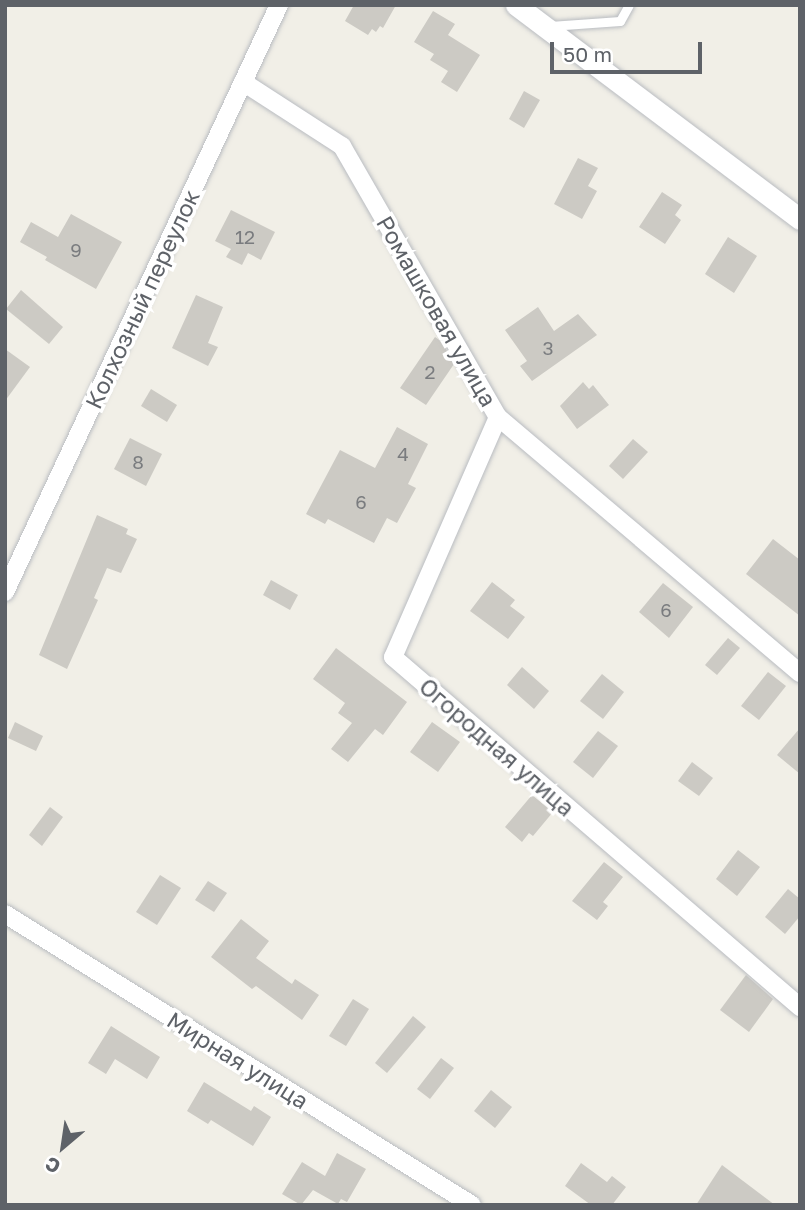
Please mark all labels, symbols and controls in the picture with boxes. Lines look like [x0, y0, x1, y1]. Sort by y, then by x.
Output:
scale bar [553, 28, 705, 72]
text: 50 m [563, 41, 612, 67]
street label: Колхозный переулок [79, 185, 205, 413]
street label: Ромашковая улица [371, 211, 503, 411]
house number: 12 [235, 226, 255, 248]
house number: 9 [70, 239, 82, 261]
house number: 3 [542, 337, 554, 359]
house number: 2 [424, 361, 436, 383]
house number: 4 [397, 443, 409, 465]
house number: 8 [132, 451, 144, 473]
house number: 6 [355, 491, 367, 513]
house number: 6 [660, 599, 672, 621]
street label: Огородная улица [414, 672, 580, 822]
street label: Мирная улица [162, 1006, 314, 1114]
north arrow [28, 1112, 98, 1182]
text: С [41, 1152, 64, 1179]

